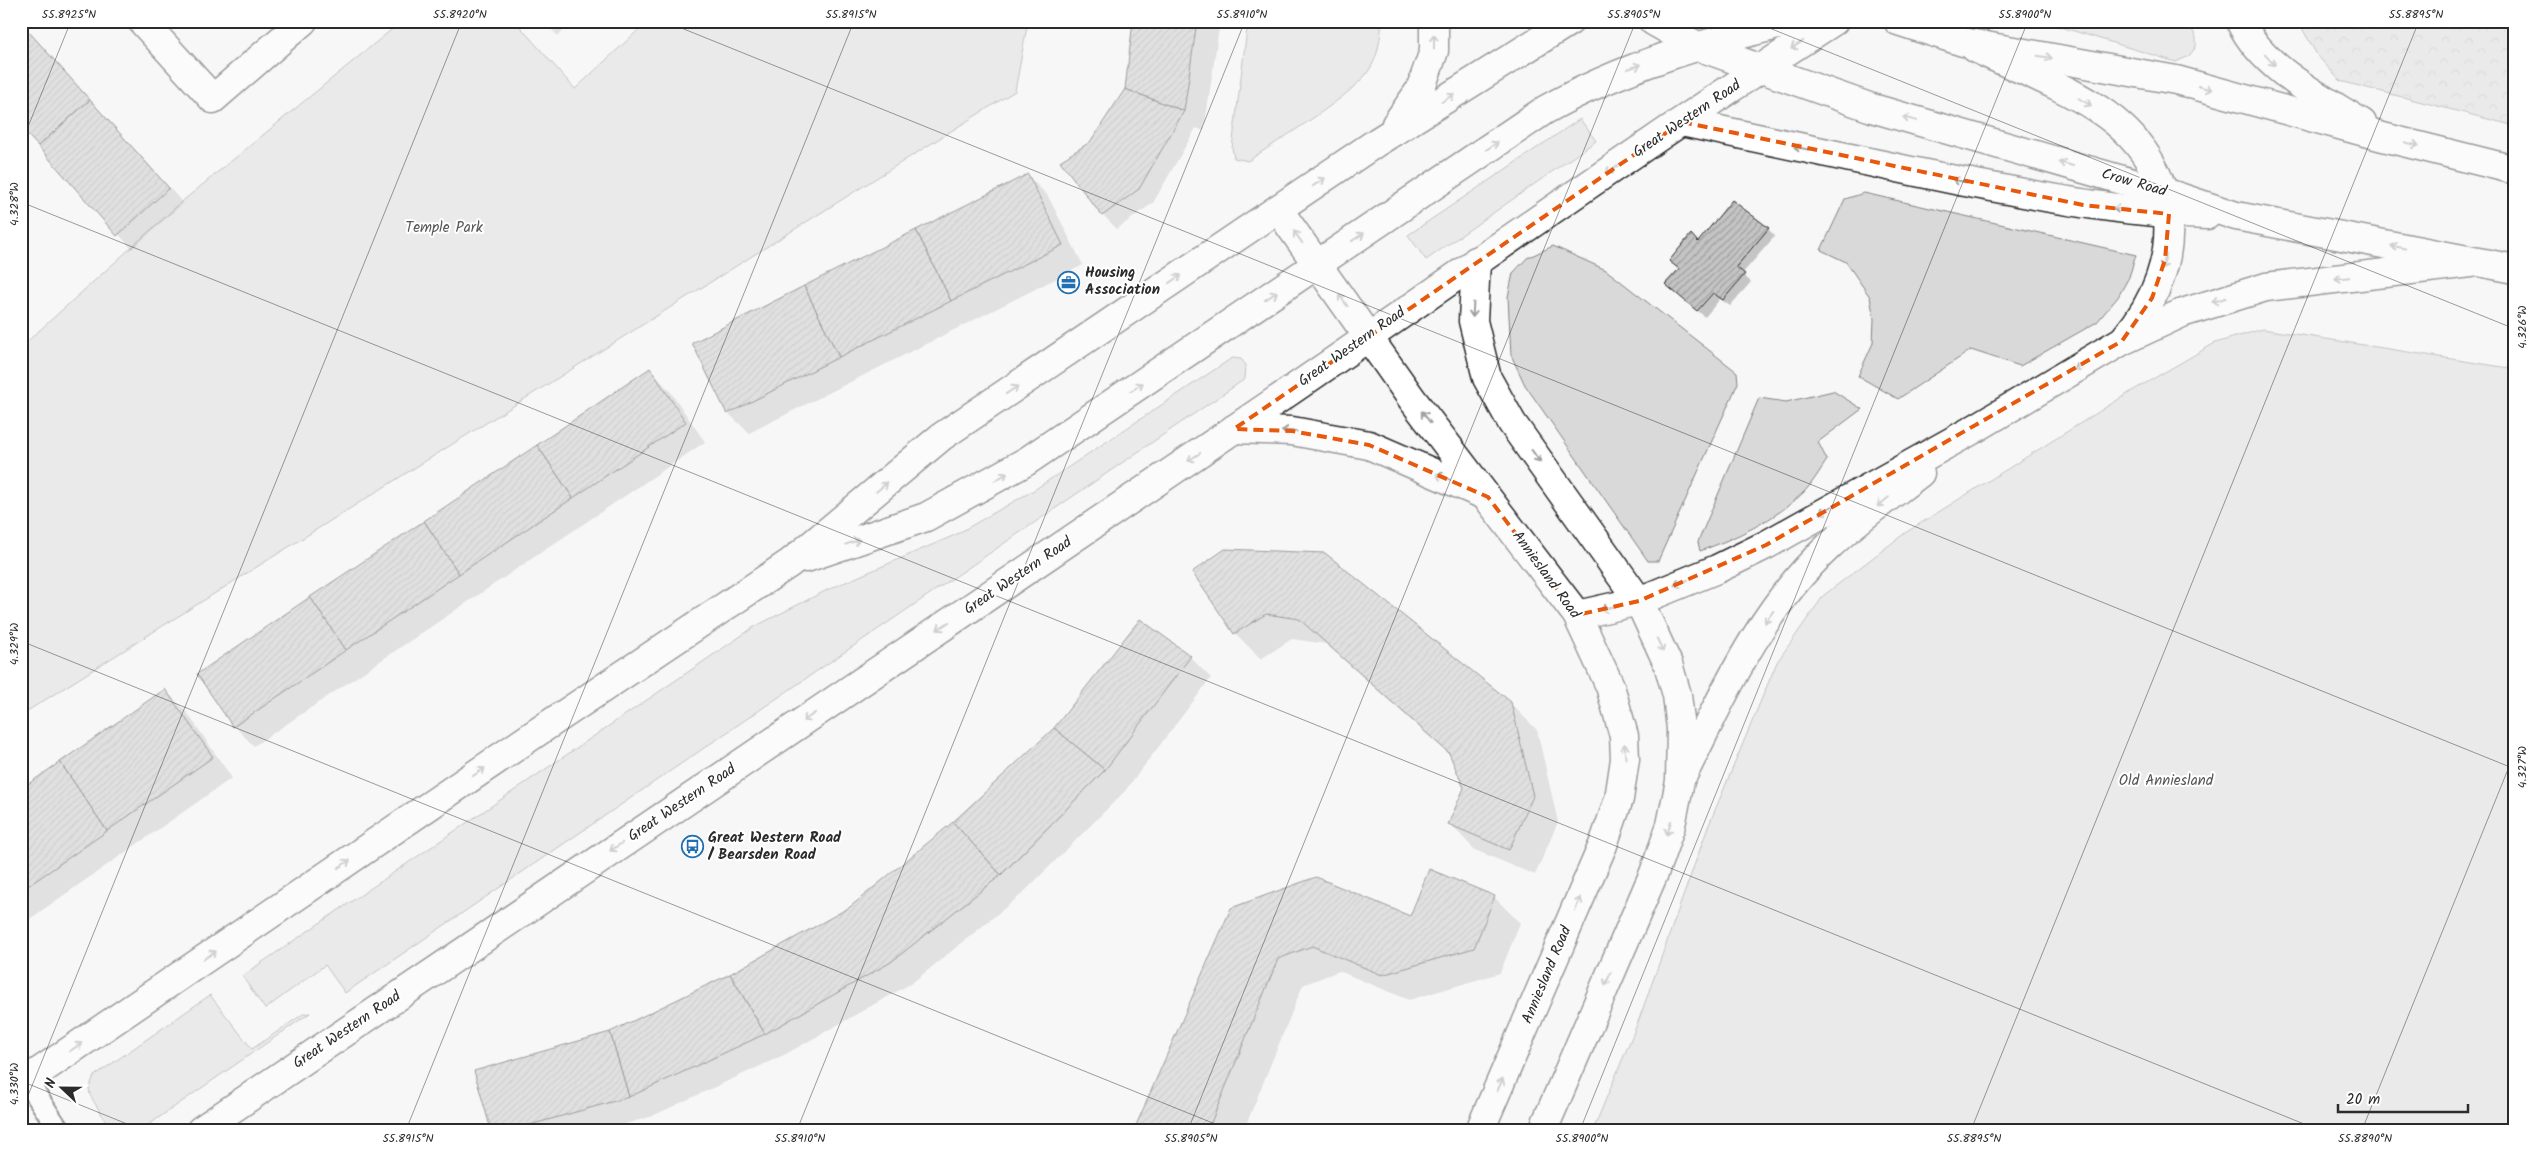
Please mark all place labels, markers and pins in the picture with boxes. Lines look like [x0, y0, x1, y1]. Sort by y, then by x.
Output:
place label: Housing Association [1085, 261, 1160, 302]
office icon: Housing Association [1057, 270, 1081, 294]
place label: Great Western Road / Bearsden Road [707, 826, 842, 867]
bus stop icon: Great Western Road / Bearsden Road [680, 835, 704, 859]

